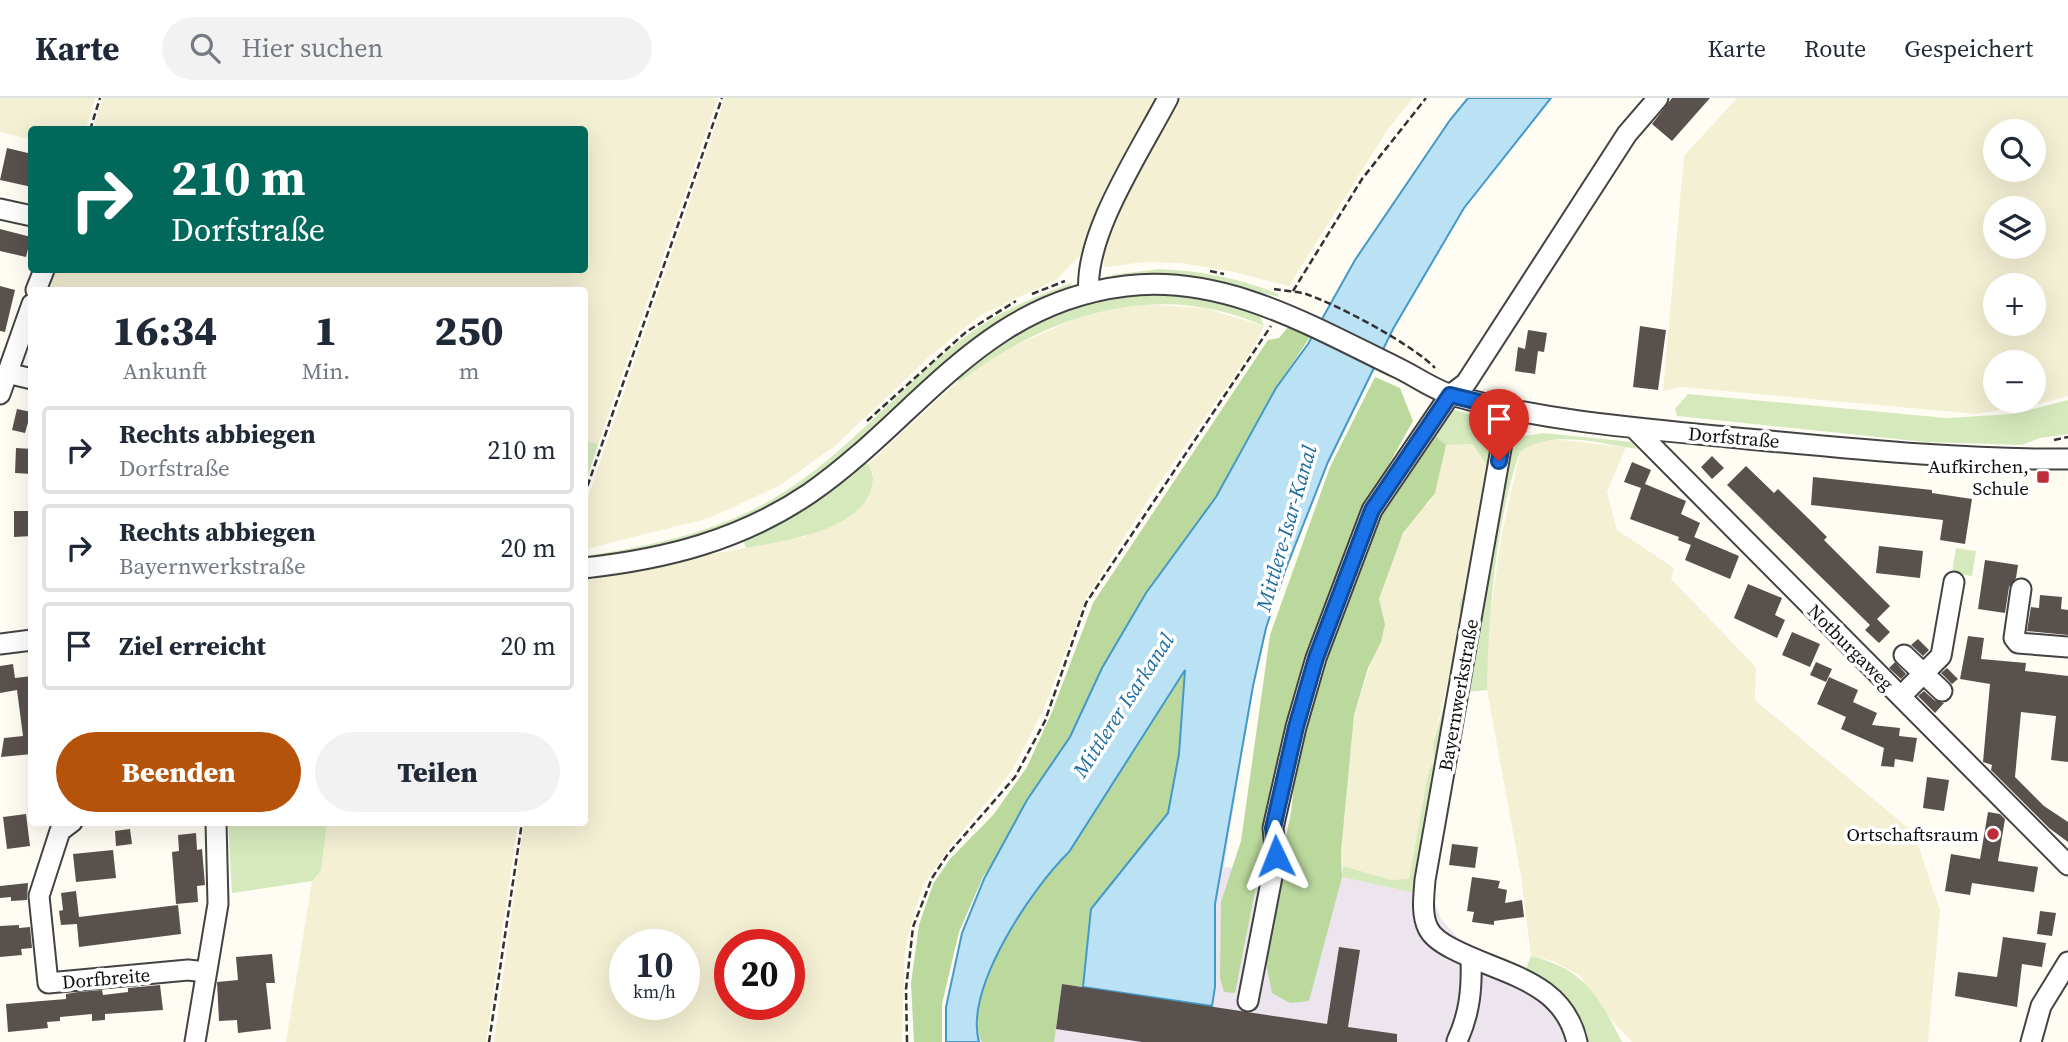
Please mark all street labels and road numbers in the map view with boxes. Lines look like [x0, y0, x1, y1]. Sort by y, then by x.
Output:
street label: Dorfstraße [1687, 420, 1781, 454]
street label: Notburgaweg [1802, 598, 1900, 696]
street label: Bayernwerkstraße [1432, 617, 1484, 773]
street label: Dorfbreite [61, 961, 151, 995]

